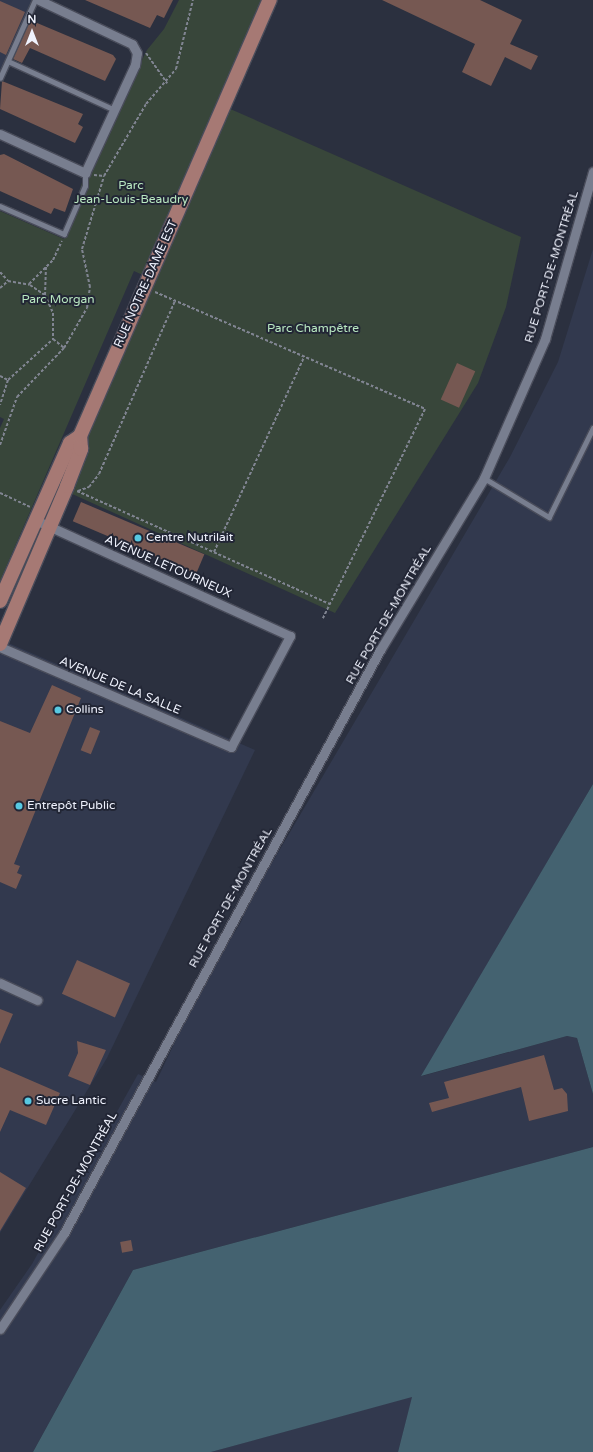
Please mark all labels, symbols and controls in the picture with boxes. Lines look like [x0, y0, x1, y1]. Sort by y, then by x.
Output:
north arrow [12, 12, 52, 52]
text: N [28, 13, 36, 26]
park label: Parc Jean-Louis-Beaudry [74, 179, 188, 207]
street label: RUE PORT-DE-MONTRÉAL [522, 189, 582, 345]
street label: RUE NOTRE-DAME EST [111, 218, 181, 350]
park label: Parc Morgan [21, 293, 95, 307]
park label: Parc Champêtre [267, 322, 359, 336]
place label: Centre Nutrilait [146, 531, 233, 545]
street label: AVENUE LETOURNEUX [102, 532, 234, 602]
marker: Centre Nutrilait [133, 533, 143, 543]
street label: RUE PORT-DE-MONTRÉAL [343, 543, 435, 687]
street label: AVENUE DE LA SALLE [57, 654, 183, 718]
place label: Collins [66, 703, 103, 717]
marker: Collins [53, 705, 63, 715]
place label: Entrepôt Public [27, 799, 115, 813]
marker: Entrepôt Public [14, 801, 24, 811]
street label: RUE PORT-DE-MONTRÉAL [186, 825, 276, 971]
place label: Sucre Lantic [36, 1094, 106, 1108]
marker: Sucre Lantic [23, 1096, 33, 1106]
street label: RUE PORT-DE-MONTRÉAL [31, 1109, 121, 1255]

